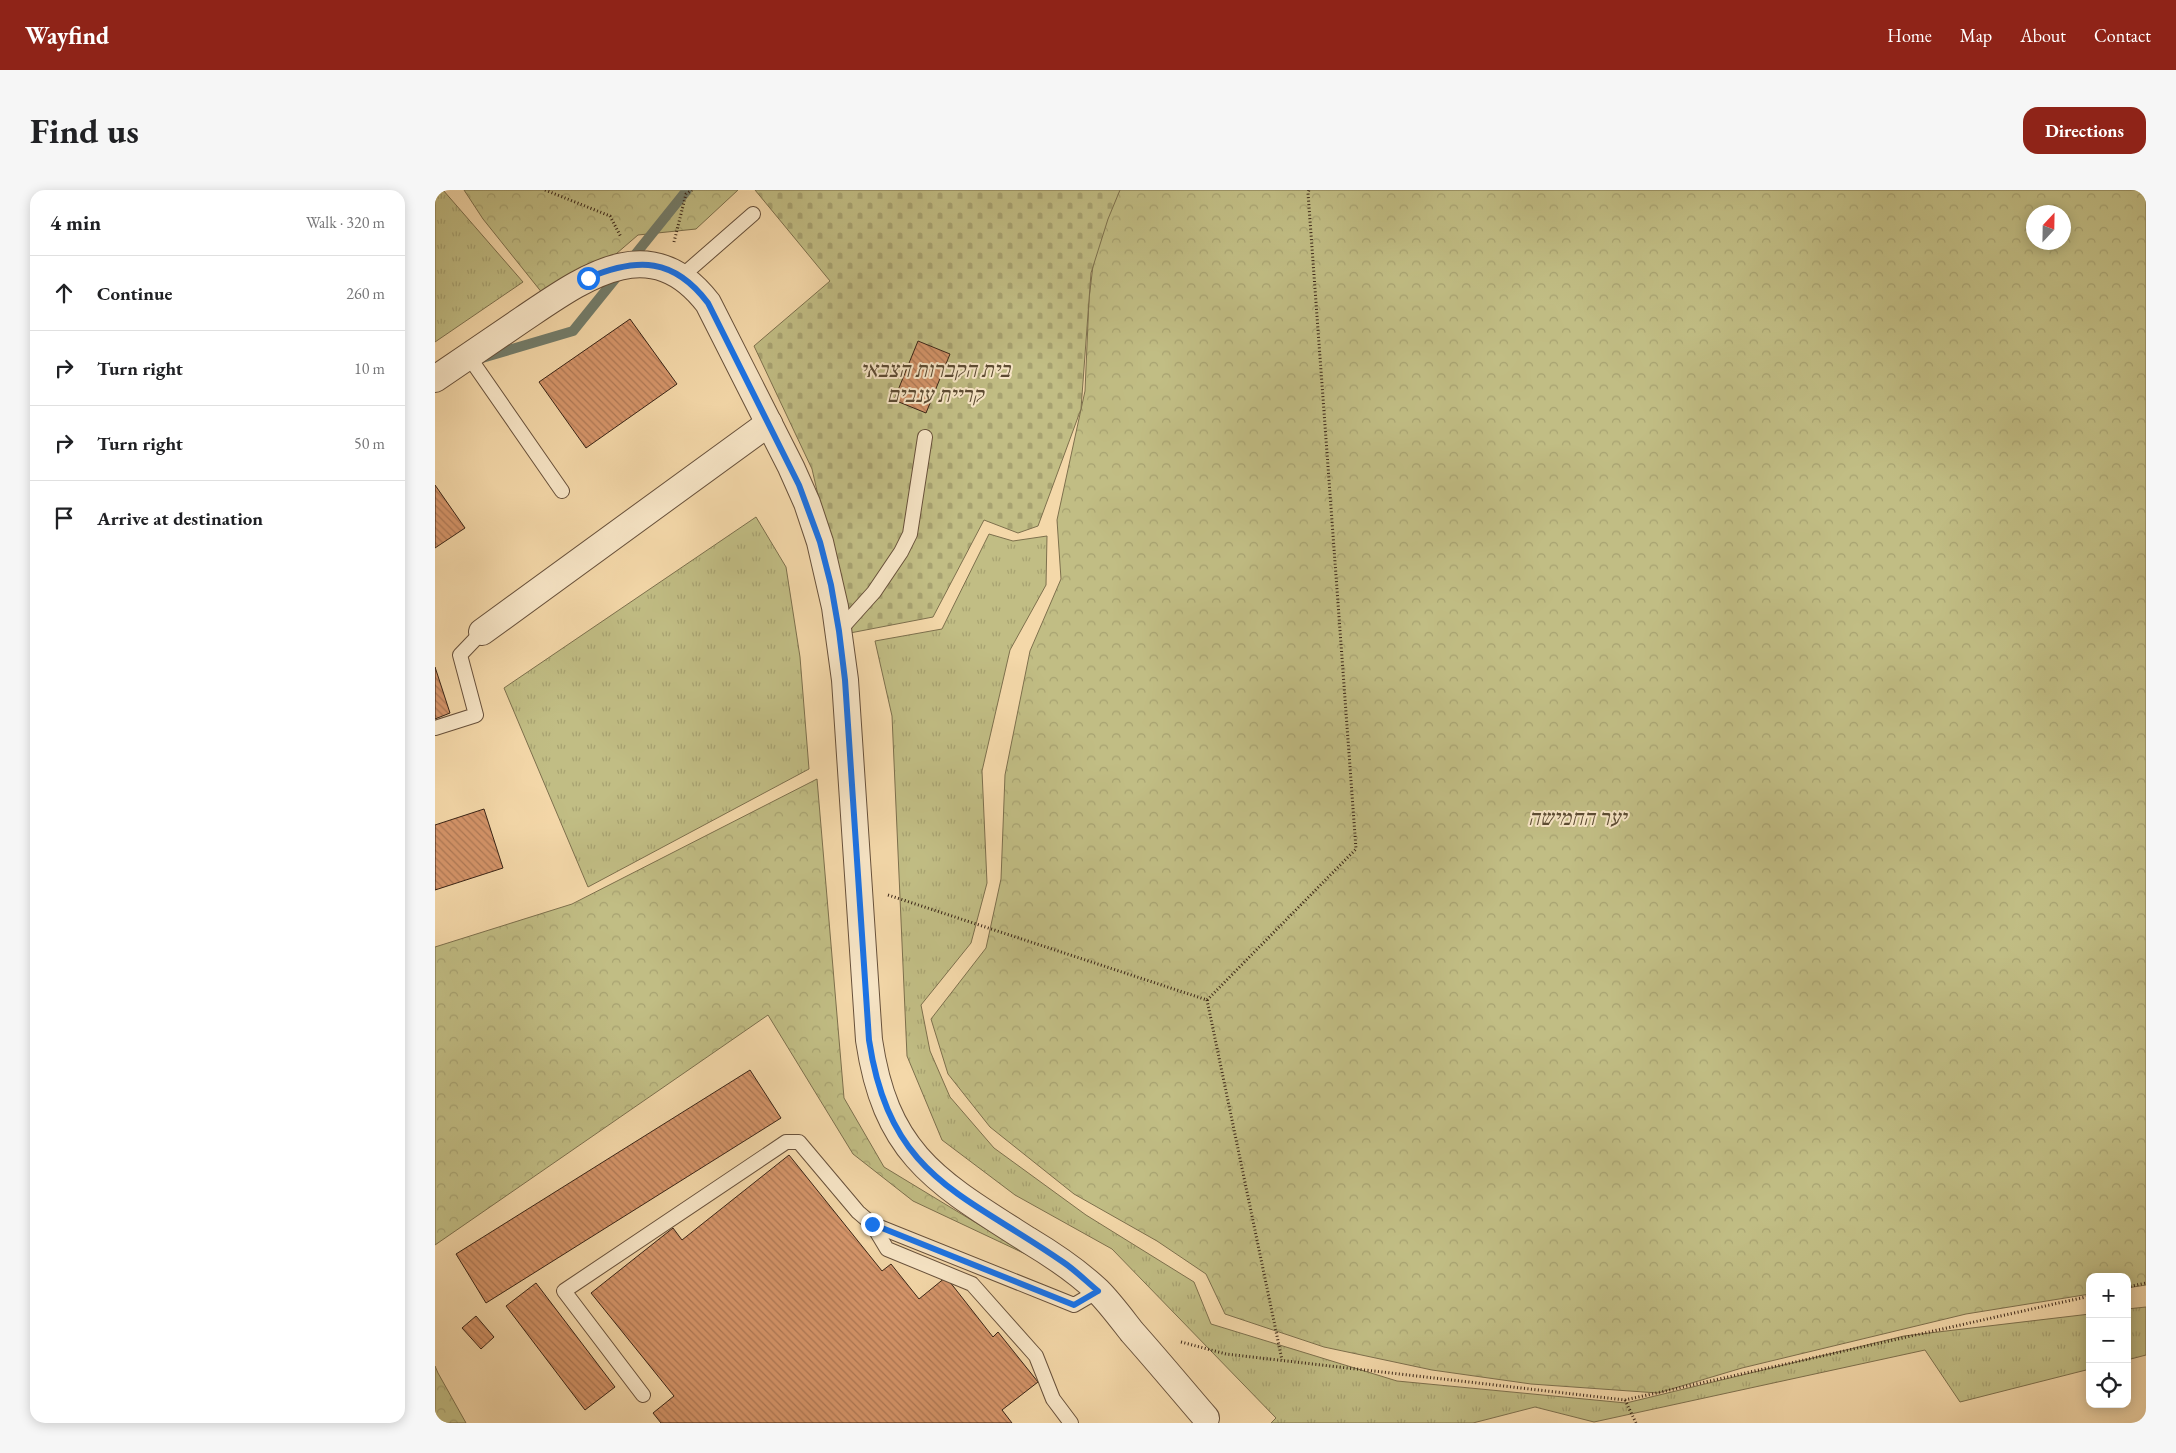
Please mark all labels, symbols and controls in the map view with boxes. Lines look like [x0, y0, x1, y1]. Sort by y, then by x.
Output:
text: Wayfind [25, 20, 109, 51]
text: Home [1887, 24, 1932, 47]
text: Map [1960, 24, 1992, 47]
text: About [2020, 24, 2066, 47]
text: Contact [2094, 24, 2151, 47]
button: Directions [2023, 107, 2146, 154]
text: Find us [30, 108, 139, 153]
north arrow [2026, 205, 2071, 250]
text: 4 min [50, 209, 101, 236]
text: Walk · 320 m [306, 212, 385, 233]
route start [577, 267, 600, 290]
icon: ahead [50, 279, 78, 307]
text: Continue [97, 281, 172, 306]
text: 260 m [346, 283, 385, 304]
icon: right [50, 354, 78, 382]
park label: בית הקברות הצבאי קריית ענבים [860, 355, 1011, 409]
text: Turn right [97, 356, 183, 381]
text: 10 m [354, 358, 385, 379]
icon: right [50, 429, 78, 457]
text: Turn right [97, 431, 183, 456]
text: 50 m [354, 433, 385, 454]
icon: arrive [50, 504, 78, 532]
text: Arrive at destination [97, 506, 263, 531]
park label: יער החמישה [1528, 803, 1628, 832]
route end [861, 1213, 884, 1236]
map controls [2086, 1273, 2131, 1408]
button: + [2086, 1273, 2131, 1318]
button: − [2086, 1318, 2131, 1363]
button: locate [2086, 1363, 2131, 1408]

